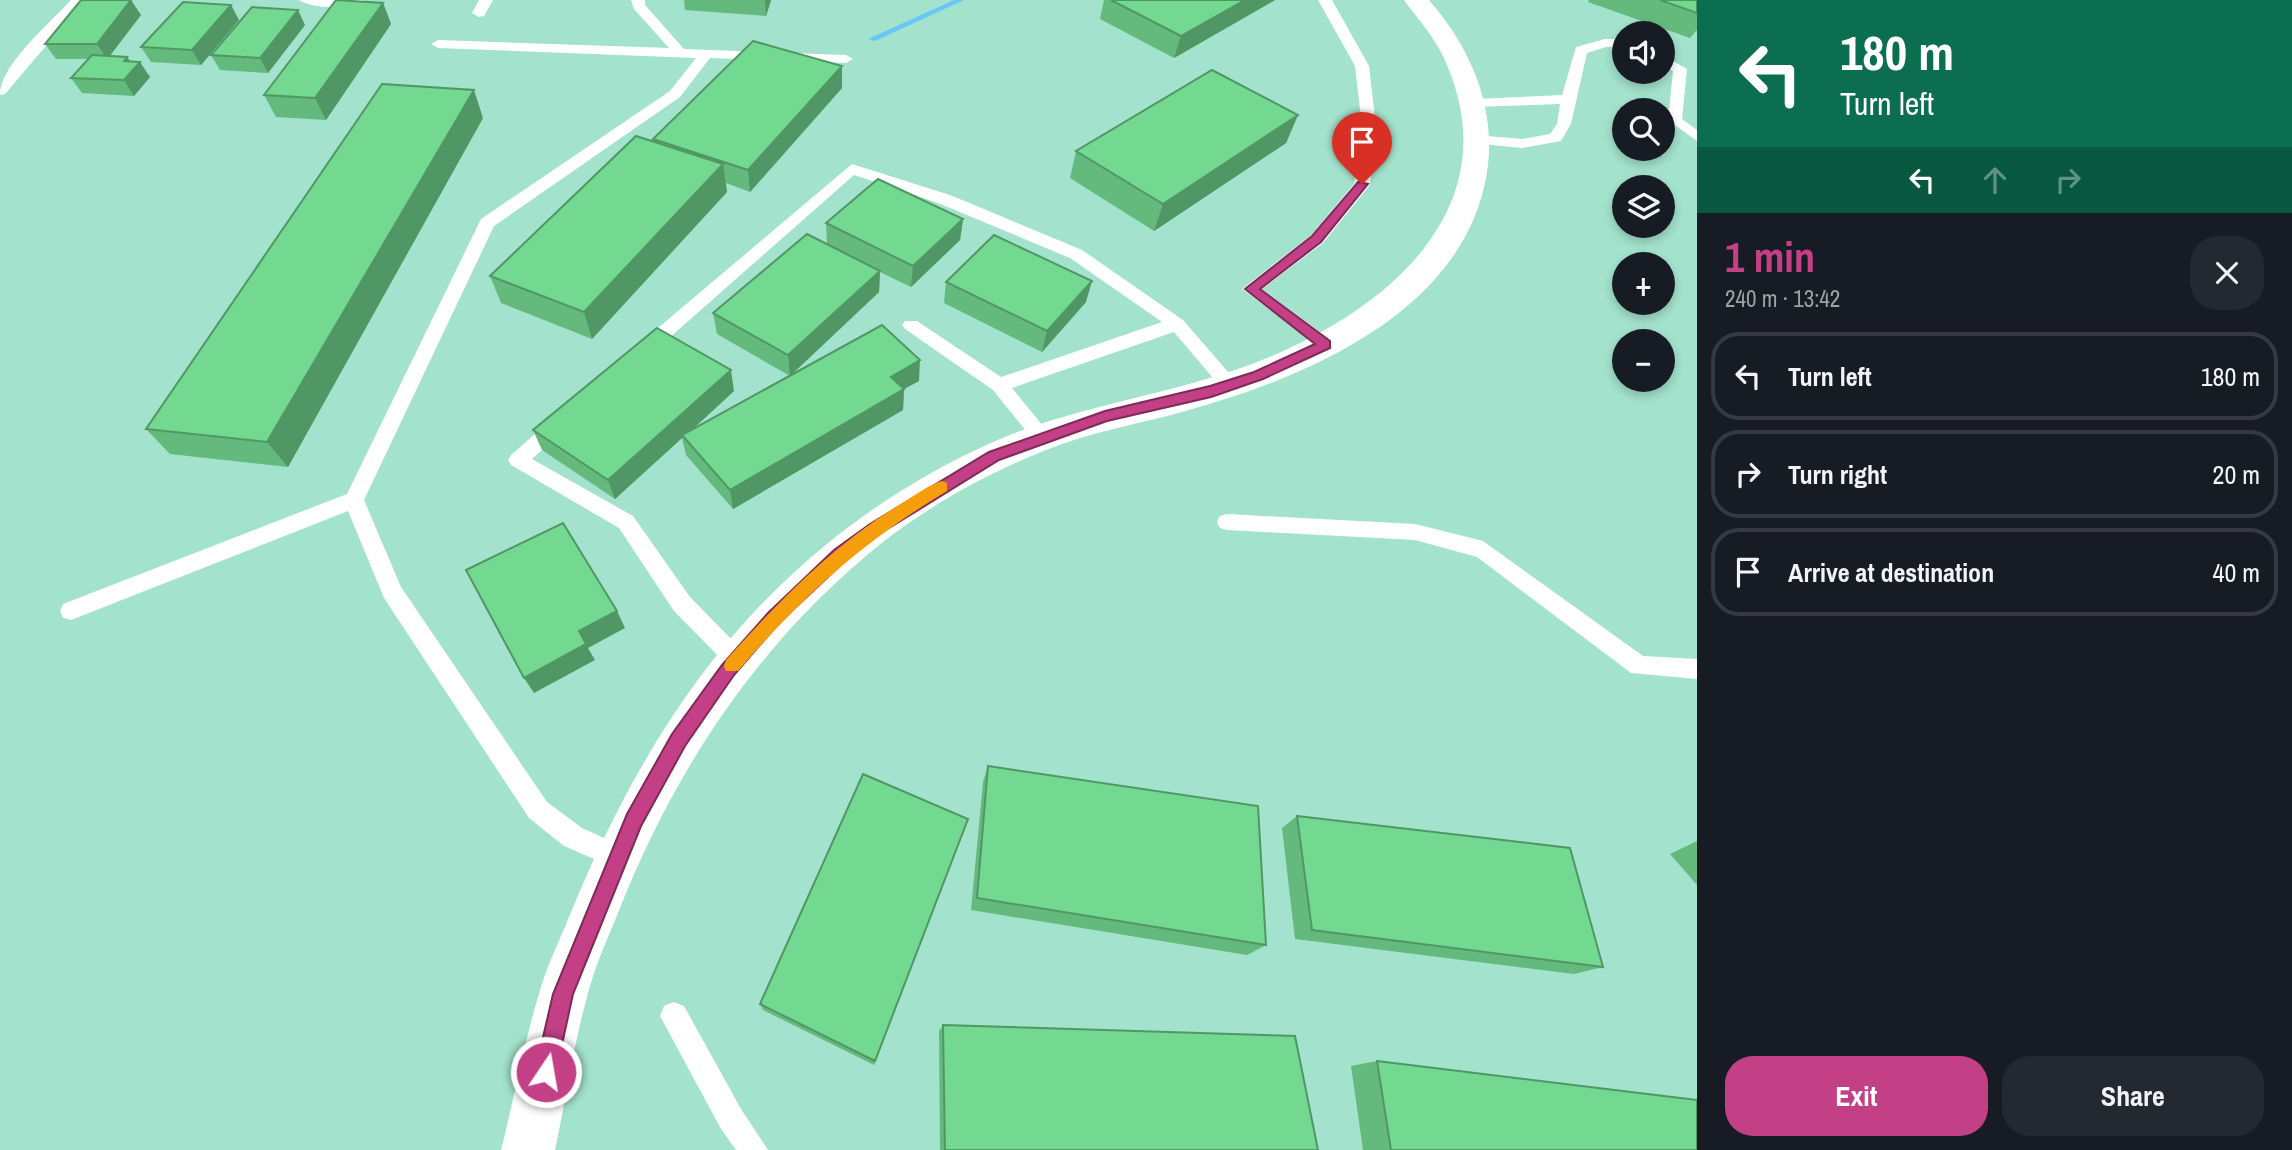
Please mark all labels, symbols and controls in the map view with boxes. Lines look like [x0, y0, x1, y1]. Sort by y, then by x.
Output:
text: 180 m [1840, 19, 1954, 85]
map controls [1612, 21, 1675, 392]
button: sound [1612, 21, 1675, 84]
icon: left [1725, 28, 1816, 119]
text: Turn left [1840, 82, 1934, 125]
button: search [1612, 98, 1675, 161]
pin [1332, 112, 1392, 184]
icon: arrive [1343, 123, 1381, 161]
icon: left [1903, 161, 1941, 199]
icon: ahead [1976, 161, 2014, 199]
icon: right [2049, 161, 2087, 199]
button: layers [1612, 175, 1675, 238]
text: 1 min [1725, 229, 1815, 285]
button: close [2190, 236, 2264, 310]
button: + [1612, 252, 1675, 315]
text: 240 m · 13:42 [1725, 283, 1840, 314]
button: − [1612, 329, 1675, 392]
icon: left [1729, 357, 1767, 395]
text: Turn left [1788, 359, 1872, 394]
text: 180 m [2201, 359, 2260, 394]
icon: right [1729, 455, 1767, 493]
text: Turn right [1788, 457, 1887, 492]
text: 20 m [2213, 457, 2260, 492]
icon: arrive [1729, 553, 1767, 591]
text: Arrive at destination [1788, 555, 1994, 590]
text: 40 m [2213, 555, 2260, 590]
position arrow [509, 1035, 583, 1109]
button: Exit [1725, 1056, 1988, 1136]
button: Share [2002, 1056, 2264, 1136]

